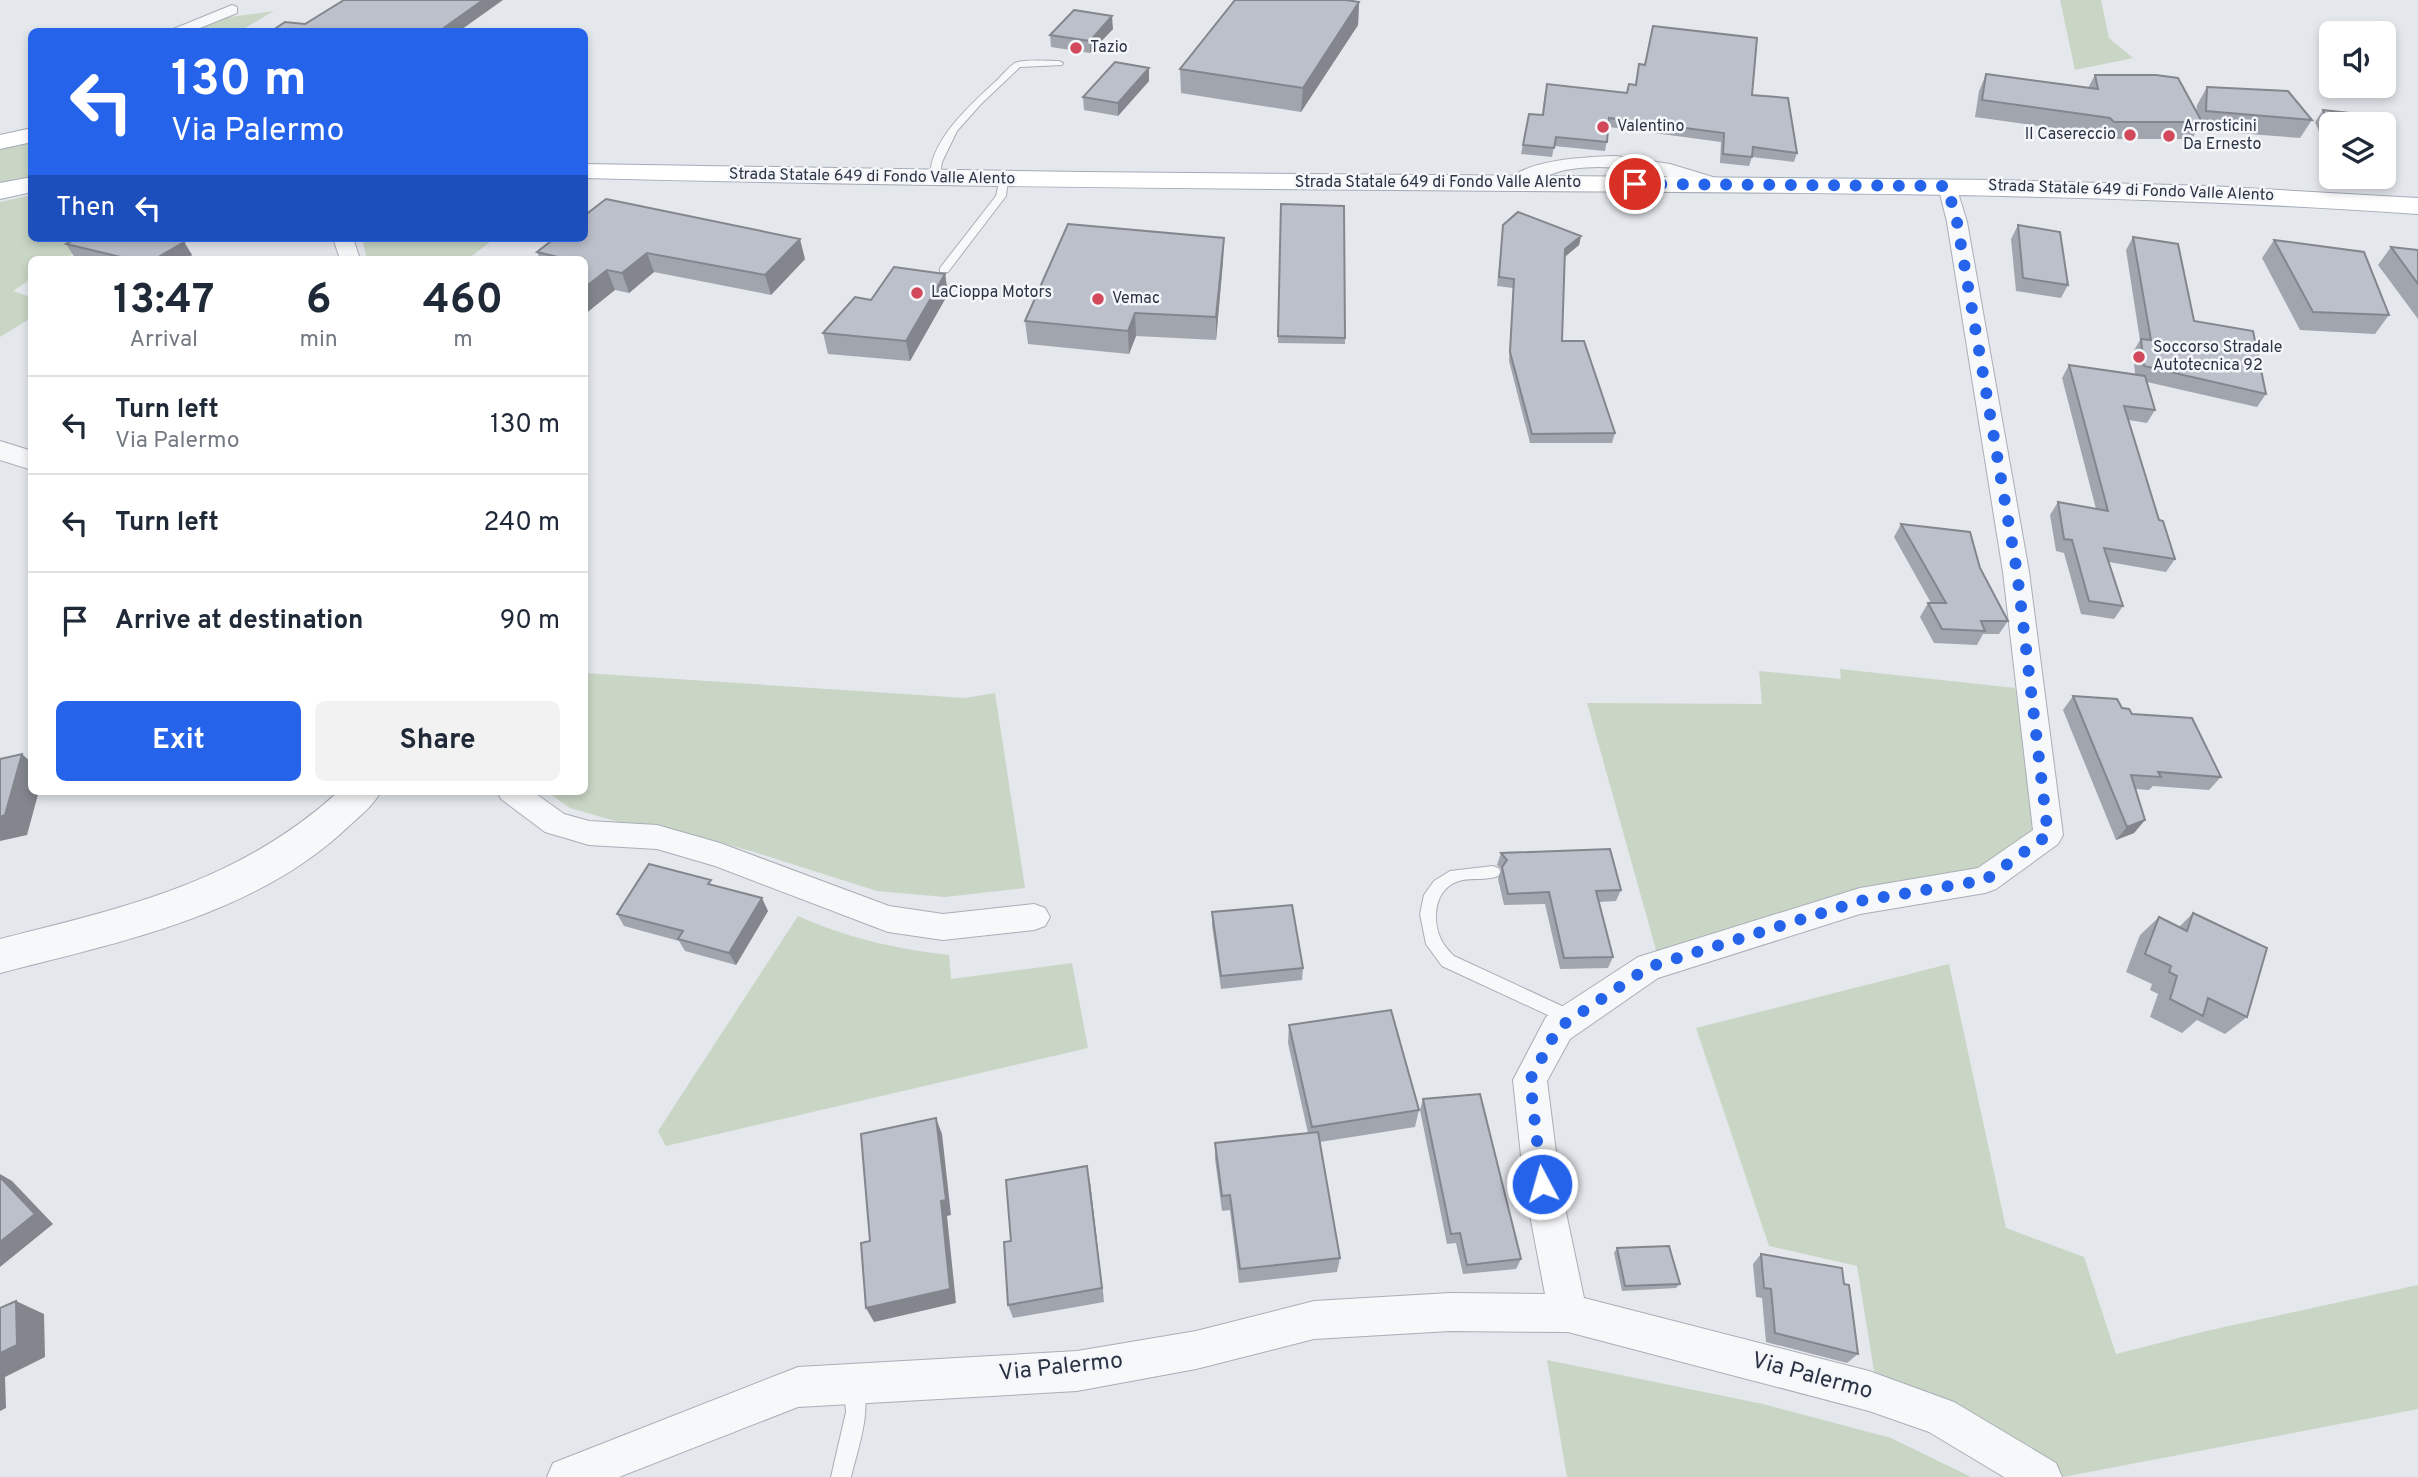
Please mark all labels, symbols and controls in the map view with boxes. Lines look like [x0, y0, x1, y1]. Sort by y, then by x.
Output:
map controls [2319, 21, 2396, 189]
button: sound [2319, 21, 2396, 98]
place label: Tazio [1090, 38, 1128, 58]
marker: Tazio [1068, 40, 1084, 56]
text: 130 m [171, 51, 307, 113]
icon: left [56, 56, 147, 147]
text: Via Palermo [171, 112, 344, 152]
button: layers [2319, 112, 2396, 189]
place label: Valentino [1617, 117, 1684, 137]
place label: Arrosticini Da Ernesto [2183, 117, 2261, 155]
marker: Valentino [1595, 119, 1611, 135]
place label: Il Casereccio [2025, 125, 2116, 145]
marker: Il Casereccio [2122, 127, 2138, 143]
marker: Arrosticini Da Ernesto [2161, 128, 2177, 144]
pin [1605, 154, 1665, 214]
street label: Strada Statale 649 di Fondo Valle Alento [729, 165, 1015, 189]
icon: arrive [1616, 165, 1654, 203]
street label: Strada Statale 649 di Fondo Valle Alento [1295, 173, 1581, 193]
street label: Strada Statale 649 di Fondo Valle Alento [1988, 176, 2275, 206]
icon: left [129, 189, 167, 227]
text: Then [56, 192, 115, 225]
text: 13:47 [113, 275, 215, 328]
text: 6 [306, 275, 332, 328]
text: 460 [423, 275, 503, 328]
place label: LaCioppa Motors [931, 283, 1052, 303]
marker: LaCioppa Motors [909, 285, 925, 301]
place label: Vemac [1112, 289, 1160, 309]
marker: Vemac [1090, 291, 1106, 307]
text: Arrival [129, 326, 198, 355]
text: min [300, 326, 338, 355]
text: m [453, 326, 473, 355]
place label: Soccorso Stradale Autotecnica 92 [2153, 338, 2282, 376]
marker: Soccorso Stradale Autotecnica 92 [2131, 349, 2147, 365]
text: Turn left [115, 394, 219, 427]
icon: left [56, 406, 94, 444]
text: 130 m [490, 409, 560, 442]
text: Via Palermo [115, 427, 240, 456]
icon: left [56, 504, 94, 542]
text: Turn left [115, 507, 219, 540]
text: 240 m [483, 507, 560, 540]
icon: arrive [56, 602, 94, 640]
text: Arrive at destination [115, 605, 363, 638]
text: 90 m [500, 605, 560, 638]
button: Exit [56, 701, 301, 781]
button: Share [315, 701, 560, 781]
position arrow [1505, 1147, 1579, 1221]
street label: Via Palermo [998, 1347, 1124, 1389]
street label: Via Palermo [1748, 1347, 1876, 1407]

